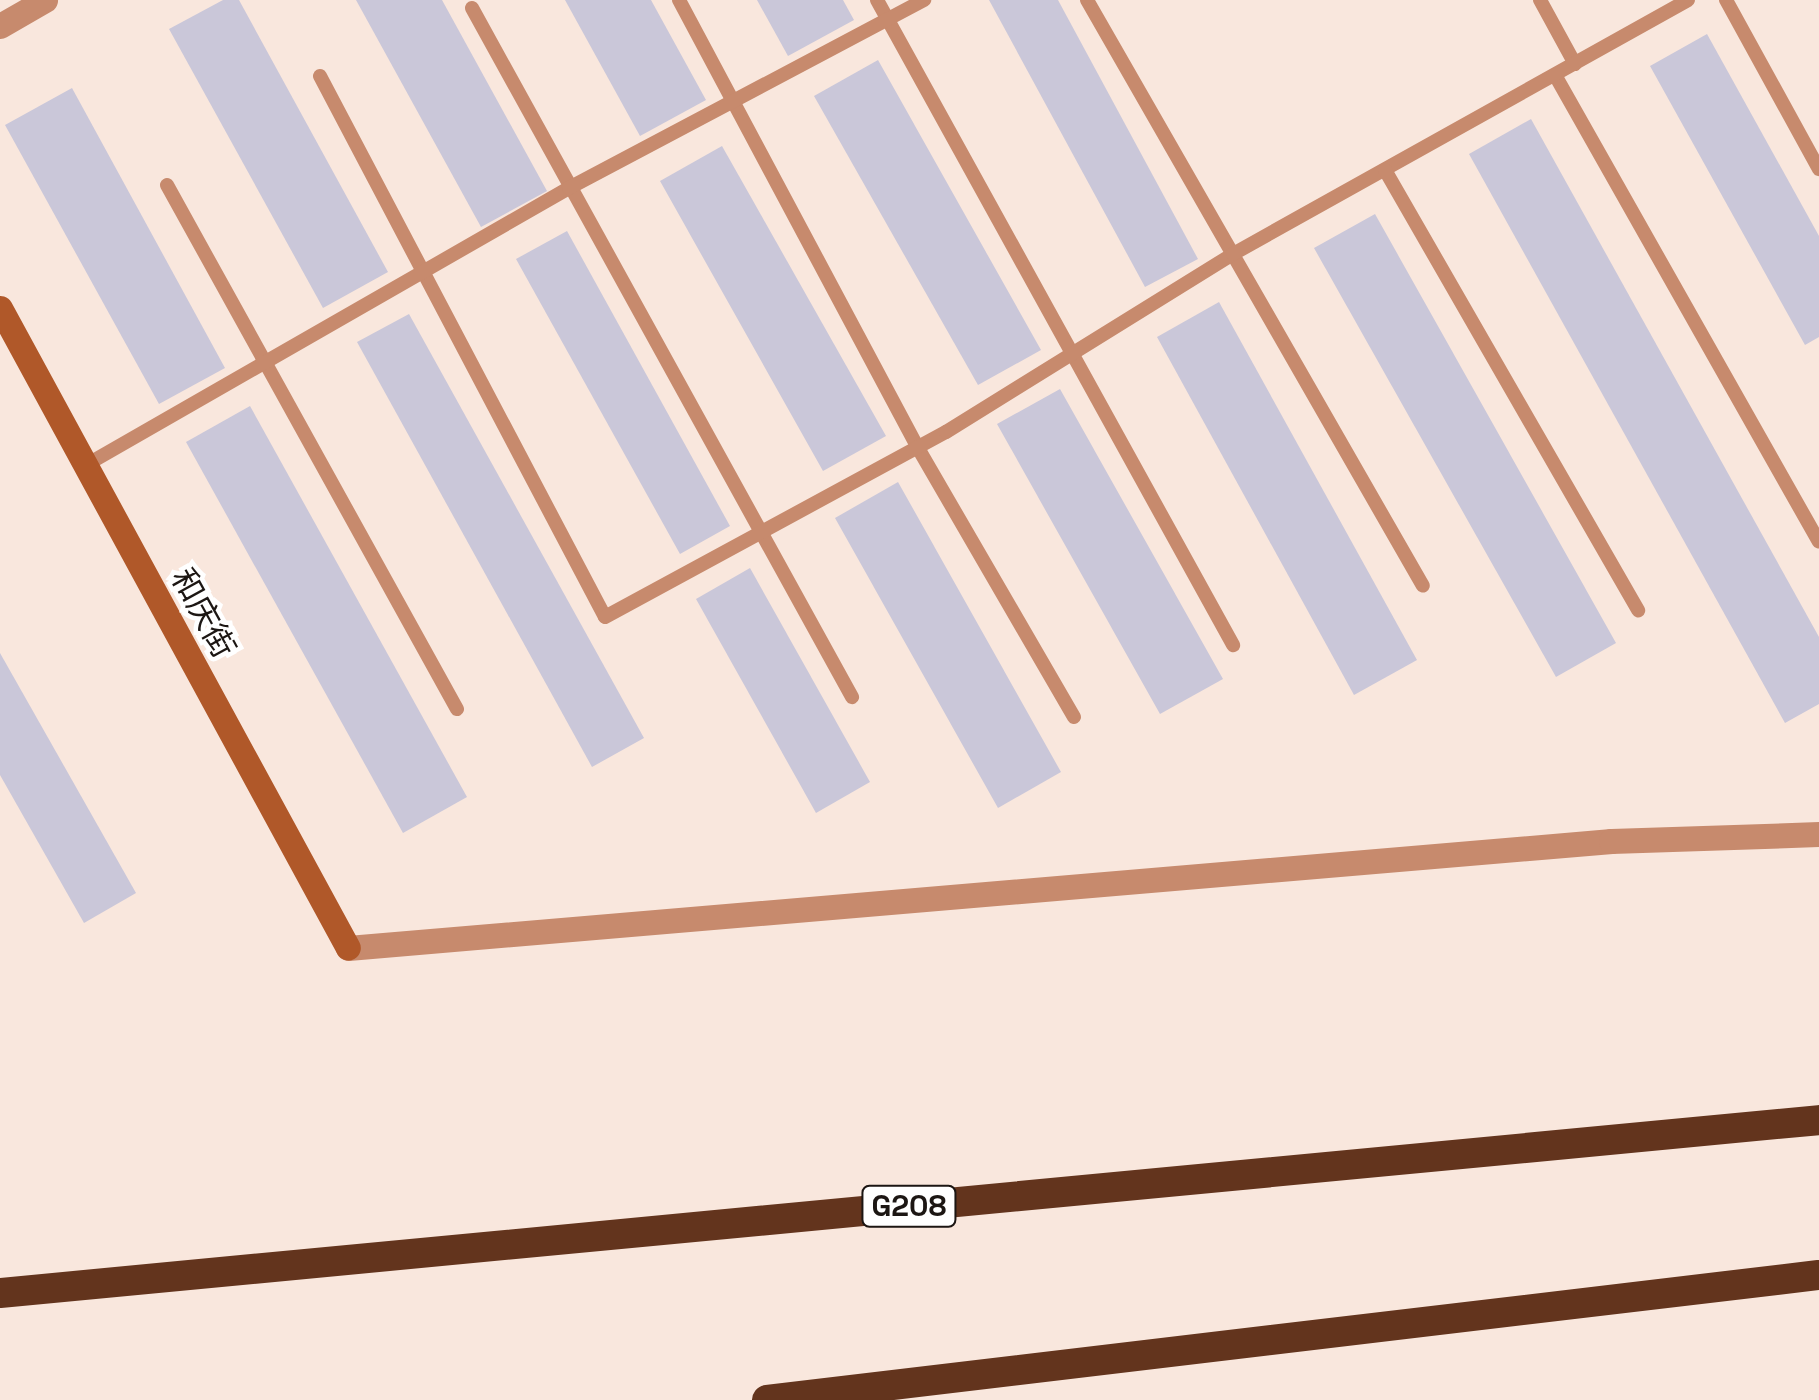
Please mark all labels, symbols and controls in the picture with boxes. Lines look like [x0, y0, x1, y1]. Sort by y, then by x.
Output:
street label: 和庆街 [163, 562, 243, 664]
road number: G208 [859, 1181, 959, 1231]

